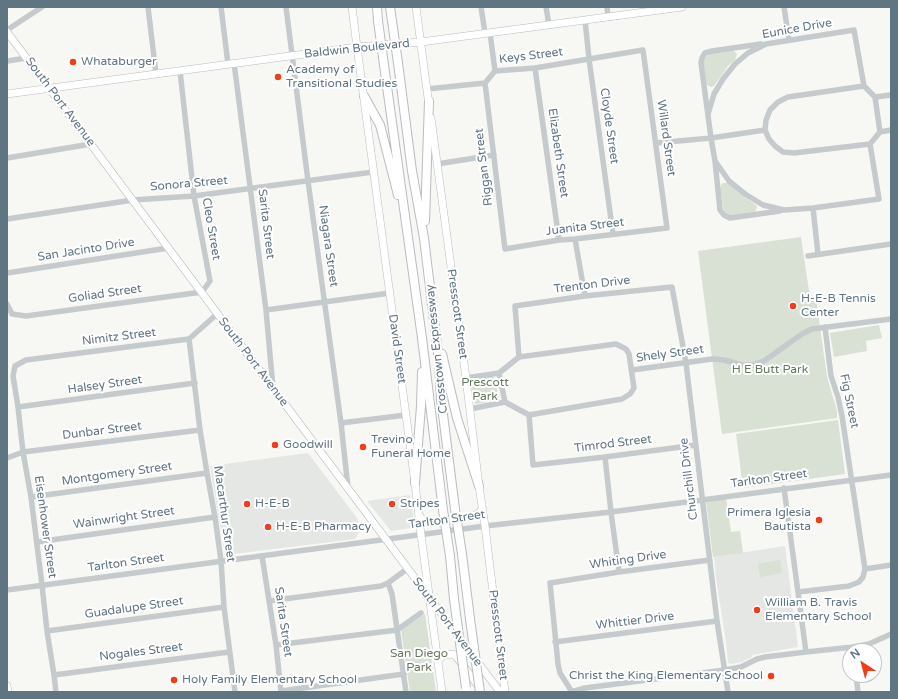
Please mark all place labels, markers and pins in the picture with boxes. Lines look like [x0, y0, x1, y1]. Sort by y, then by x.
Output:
place label: Whataburger [81, 55, 157, 69]
marker: Whataburger [68, 57, 78, 67]
place label: Academy of Transitional Studies [286, 63, 397, 91]
marker: Academy of Transitional Studies [273, 72, 283, 82]
place label: H-E-B Tennis Center [801, 292, 876, 320]
marker: H-E-B Tennis Center [788, 301, 798, 311]
place label: Trevino Funeral Home [371, 433, 451, 461]
place label: Goodwill [283, 438, 333, 452]
marker: Goodwill [270, 440, 280, 450]
marker: Trevino Funeral Home [358, 442, 368, 452]
place label: H-E-B [255, 497, 290, 511]
place label: Stripes [400, 497, 439, 511]
marker: H-E-B [242, 499, 252, 509]
marker: Stripes [387, 499, 397, 509]
place label: Primera Iglesia Bautista [727, 506, 811, 534]
marker: Primera Iglesia Bautista [814, 515, 824, 525]
place label: H-E-B Pharmacy [276, 520, 371, 534]
marker: H-E-B Pharmacy [263, 522, 273, 532]
place label: William B. Travis Elementary School [765, 596, 872, 624]
marker: William B. Travis Elementary School [752, 605, 762, 615]
place label: Christ the King Elementary School [569, 669, 763, 683]
marker: Christ the King Elementary School [766, 671, 776, 681]
place label: Holy Family Elementary School [182, 673, 357, 687]
marker: Holy Family Elementary School [169, 675, 179, 685]

